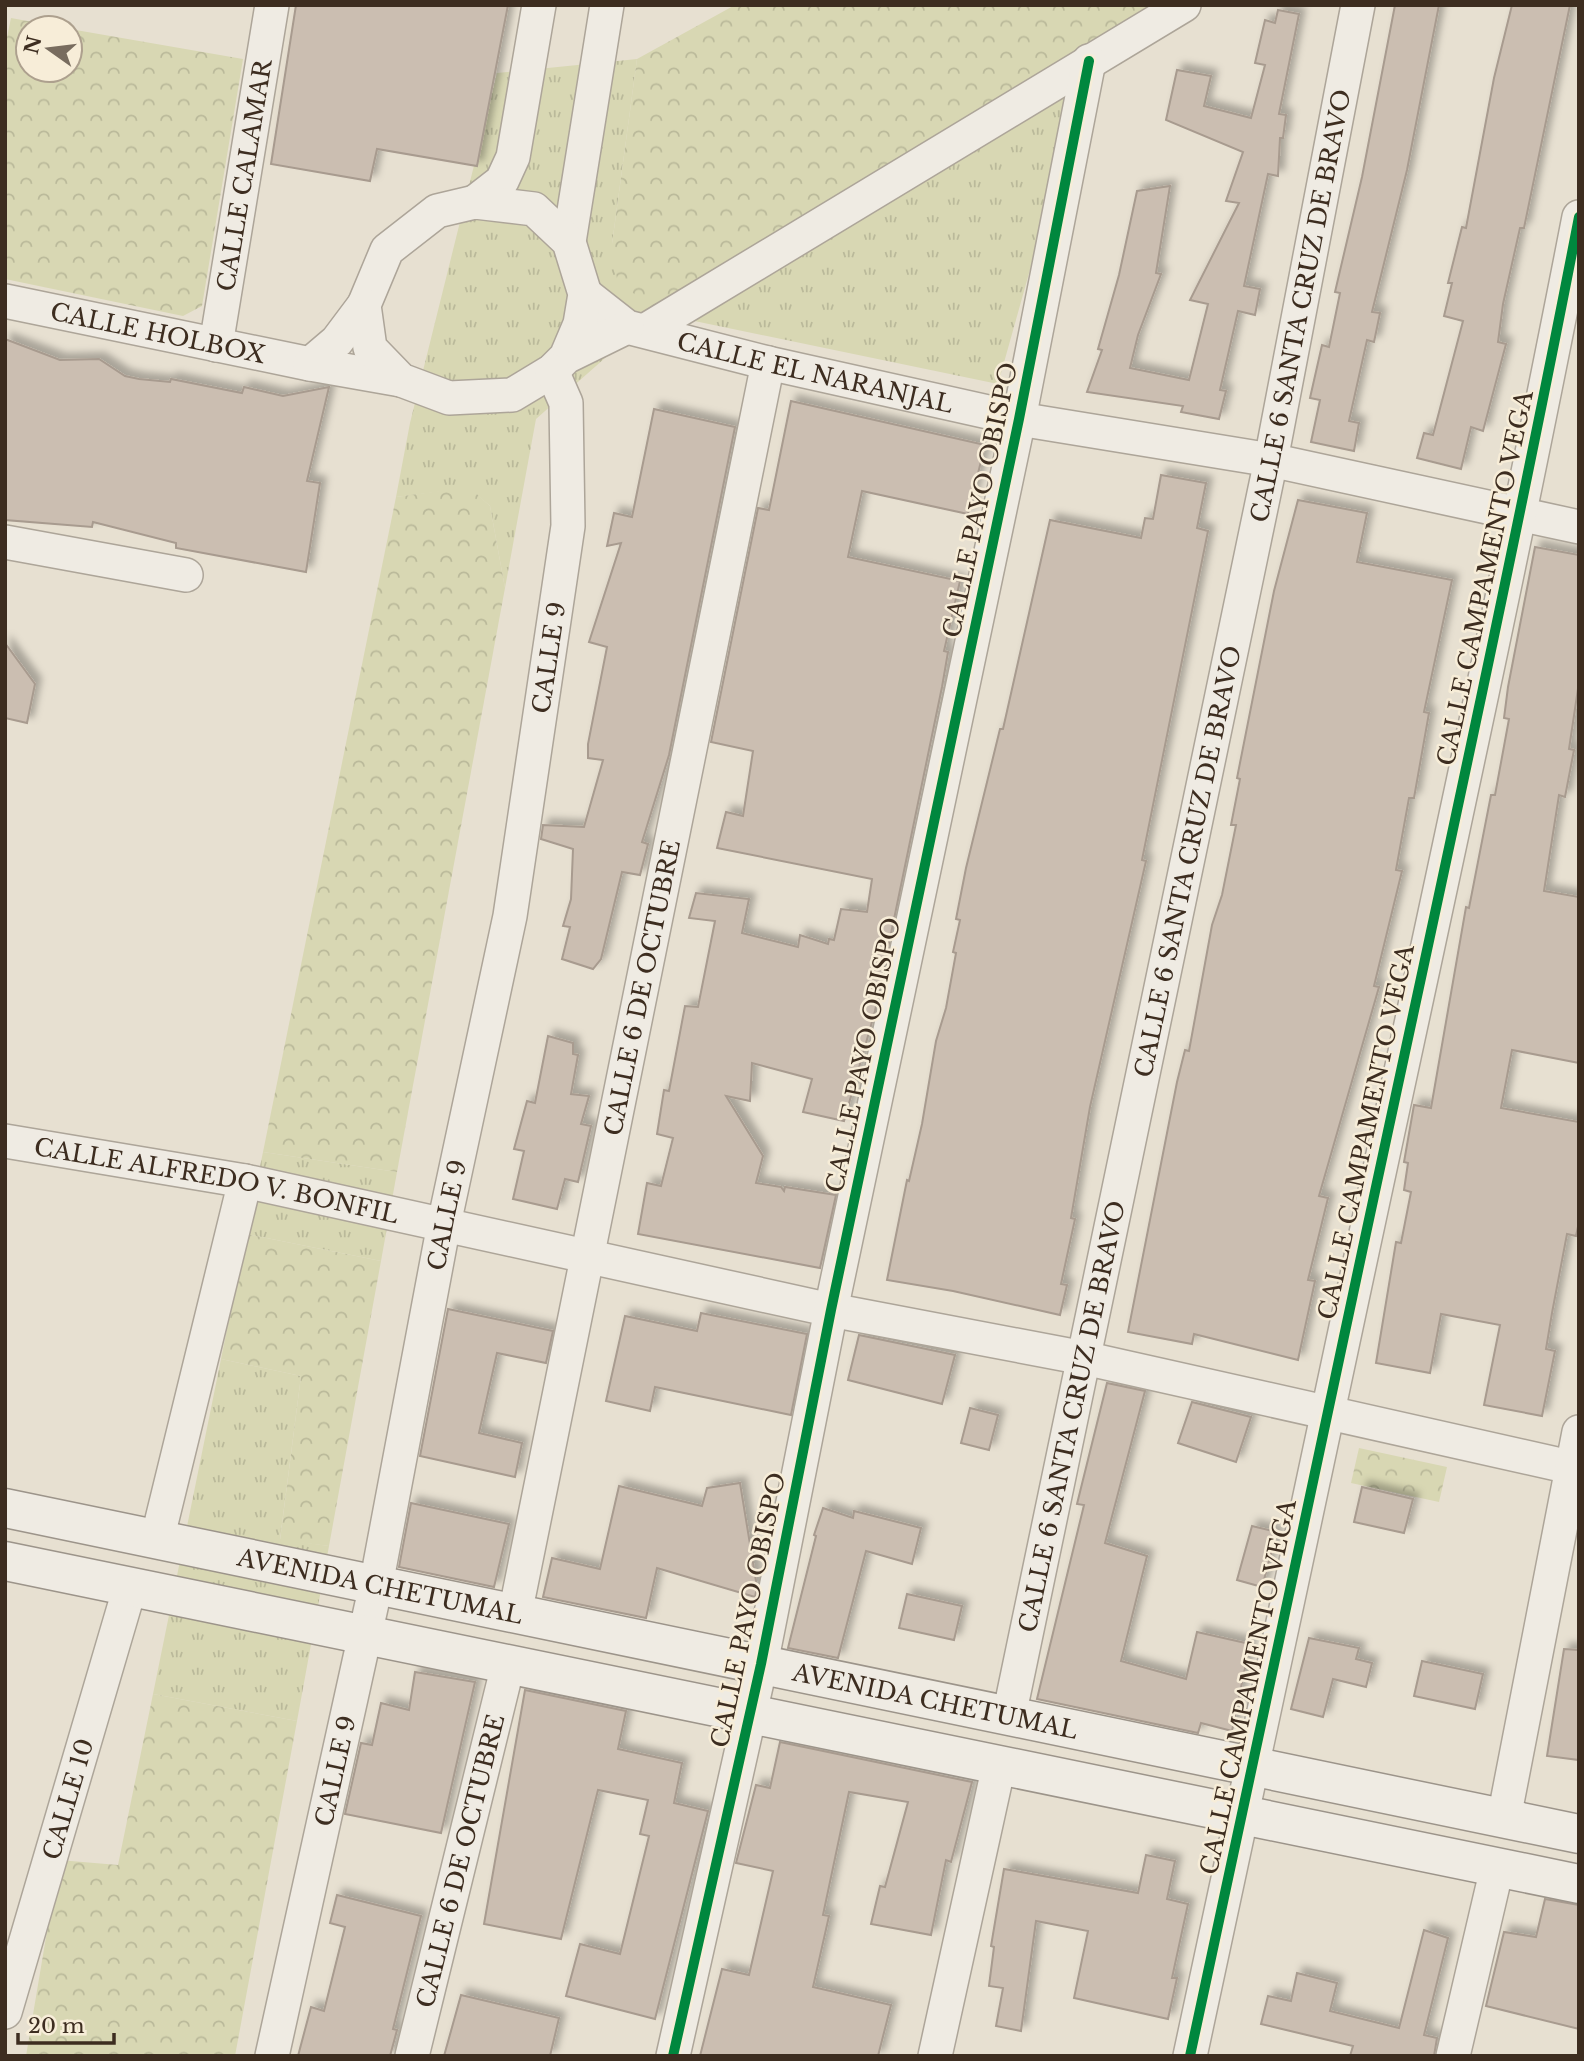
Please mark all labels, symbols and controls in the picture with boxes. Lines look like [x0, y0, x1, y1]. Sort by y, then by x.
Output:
north arrow [14, 14, 84, 84]
text: N [20, 33, 46, 56]
street label: CALLE CALAMAR [211, 56, 277, 293]
street label: CALLE 6 SANTA CRUZ DE BRAVO [1244, 87, 1356, 525]
street label: CALLE HOLBOX [48, 296, 268, 369]
street label: CALLE EL NARANJAL [674, 326, 956, 418]
street label: CALLE PAYO OBISPO [937, 360, 1023, 640]
street label: CALLE CAMPAMENTO VEGA [1431, 387, 1539, 768]
street label: CALLE 9 [526, 600, 571, 715]
street label: CALLE 6 SANTA CRUZ DE BRAVO [1128, 643, 1246, 1080]
street label: CALLE 6 DE OCTUBRE [598, 837, 686, 1138]
street label: CALLE PAYO OBISPO [820, 915, 906, 1195]
street label: CALLE CAMPAMENTO VEGA [1312, 941, 1420, 1322]
street label: CALLE ALFREDO V. BONFIL [32, 1132, 401, 1229]
street label: CALLE 9 [421, 1157, 472, 1273]
street label: CALLE 6 SANTA CRUZ DE BRAVO [1012, 1198, 1131, 1635]
street label: CALLE PAYO OBISPO [705, 1470, 791, 1750]
street label: CALLE CAMPAMENTO VEGA [1194, 1496, 1302, 1877]
street label: AVENIDA CHETUMAL [234, 1542, 525, 1629]
street label: AVENIDA CHETUMAL [789, 1657, 1080, 1744]
street label: CALLE 6 DE OCTUBRE [410, 1711, 510, 2010]
street label: CALLE 9 [309, 1713, 361, 1829]
street label: CALLE 10 [36, 1735, 99, 1863]
scale bar [18, 2002, 114, 2046]
text: 20 m [28, 2013, 85, 2039]

